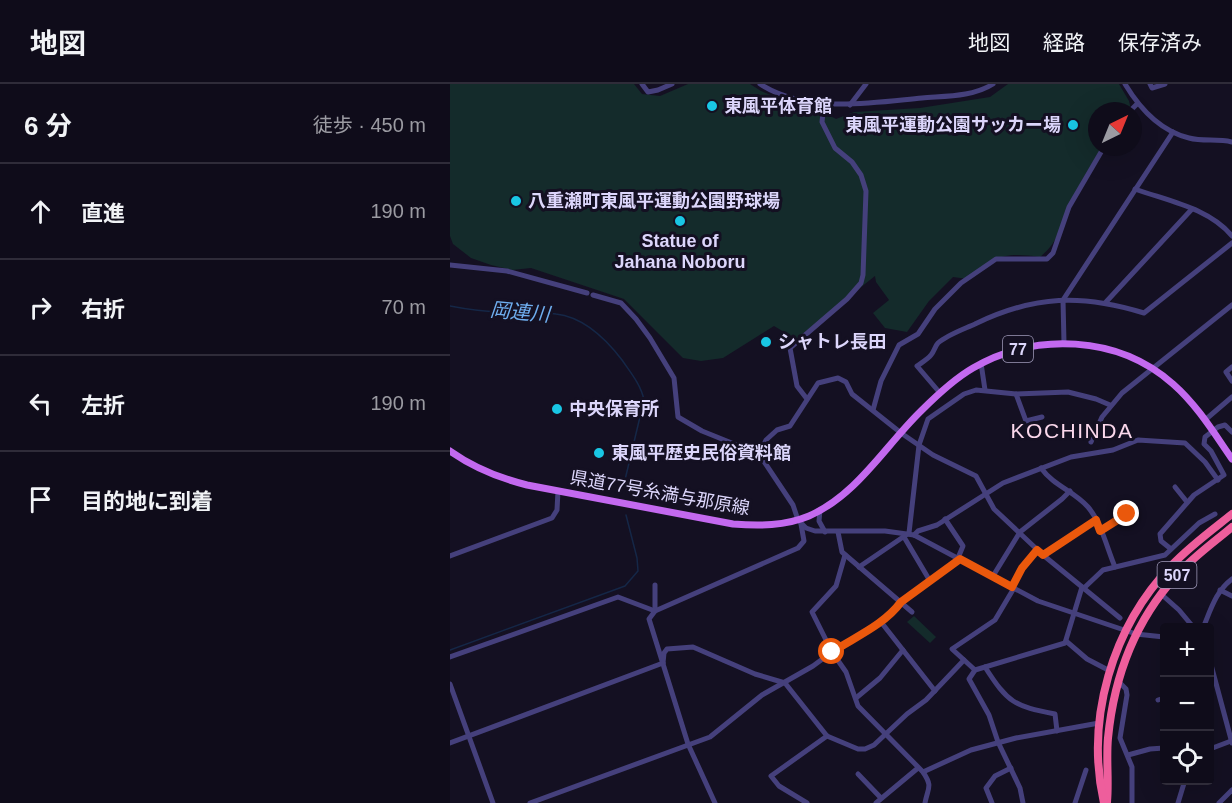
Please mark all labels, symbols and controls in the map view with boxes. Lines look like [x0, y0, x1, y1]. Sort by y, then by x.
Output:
text: 地図 [30, 28, 86, 59]
text: 地図 [968, 31, 1010, 54]
text: 経路 [1043, 31, 1085, 54]
text: 保存済み [1118, 31, 1202, 54]
place label: 東風平体育館 [724, 96, 832, 116]
marker: 東風平体育館 [705, 99, 719, 113]
north arrow [1088, 102, 1142, 156]
text: 6 分 [24, 111, 72, 141]
text: 徒歩 · 450 m [313, 114, 426, 136]
place label: 東風平運動公園サッカー場 [845, 115, 1061, 135]
marker: 東風平運動公園サッカー場 [1066, 118, 1080, 132]
place label: 八重瀬町東風平運動公園野球場 [528, 191, 780, 211]
marker: 八重瀬町東風平運動公園野球場 [509, 194, 523, 208]
icon: ahead [24, 195, 57, 228]
text: 190 m [370, 200, 426, 222]
text: 直進 [81, 201, 125, 226]
marker: Statue of Jahana Noboru [673, 214, 687, 228]
place label: Statue of Jahana Noboru [614, 231, 746, 272]
icon: right [24, 291, 57, 324]
text: 70 m [382, 296, 426, 318]
text: 右折 [81, 297, 125, 322]
water label: 岡連川 [489, 298, 553, 326]
place label: シャトレ長田 [778, 332, 886, 352]
marker: シャトレ長田 [759, 335, 773, 349]
road number: 77 [1003, 336, 1033, 362]
icon: left [24, 387, 57, 420]
text: 190 m [370, 392, 426, 414]
text: 左折 [81, 393, 125, 418]
place label: 中央保育所 [569, 399, 659, 419]
marker: 中央保育所 [550, 402, 564, 416]
district label: KOCHINDA [1011, 419, 1133, 442]
place label: 東風平歴史民俗資料館 [611, 443, 791, 463]
marker: 東風平歴史民俗資料館 [592, 446, 606, 460]
street label: 県道77号糸満与那原線 [569, 467, 751, 519]
icon: arrive [24, 483, 57, 516]
text: 目的地に到着 [81, 489, 213, 514]
route end [1113, 500, 1139, 526]
road number: 507 [1158, 562, 1196, 588]
map controls [1160, 623, 1214, 785]
button: + [1160, 623, 1214, 677]
route start [818, 638, 844, 664]
button: − [1160, 677, 1214, 731]
button: locate [1160, 731, 1214, 785]

